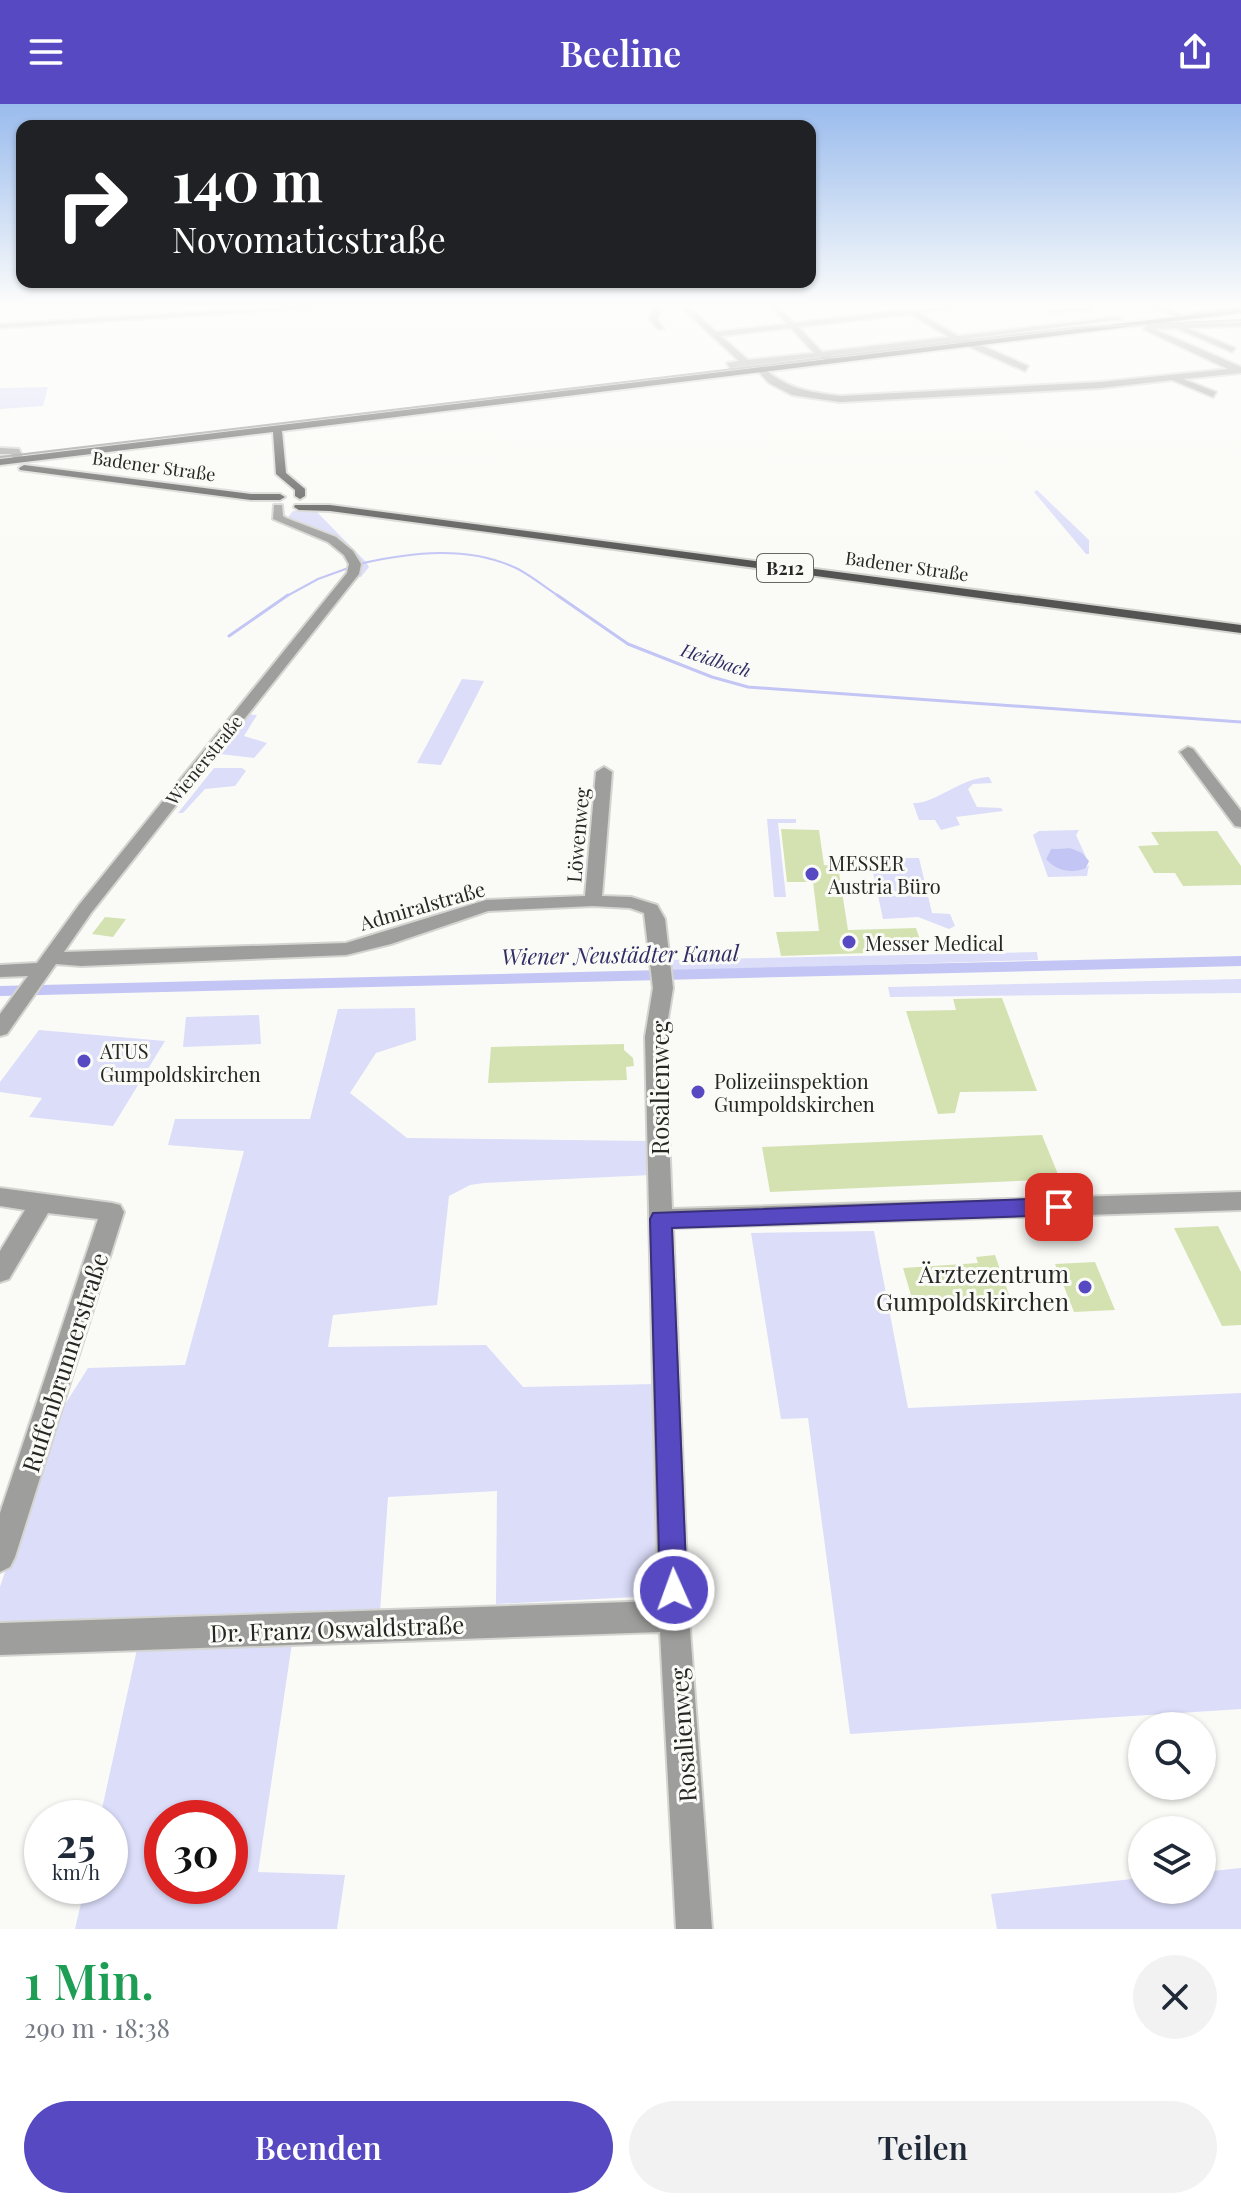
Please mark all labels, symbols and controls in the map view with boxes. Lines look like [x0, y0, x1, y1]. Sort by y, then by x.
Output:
text: Beeline [559, 28, 682, 76]
icon: menu [24, 30, 68, 74]
icon: share [1173, 30, 1217, 74]
text: 140 m [172, 142, 323, 217]
icon: right [40, 152, 144, 256]
text: Novomaticstraße [172, 214, 446, 262]
street label: Badener Straße [91, 445, 217, 487]
street label: Badener Straße [844, 545, 970, 587]
road number: B212 [757, 554, 813, 582]
water label: Heidbach [677, 637, 754, 683]
street label: Wienerstraße [160, 710, 248, 811]
street label: Löwenweg [559, 786, 595, 884]
place label: MESSER Austria Büro [827, 849, 941, 899]
marker: MESSER Austria Büro [803, 865, 821, 883]
street label: Admiralstraße [355, 874, 488, 936]
place label: Messer Medical [865, 929, 1004, 956]
marker: Messer Medical [840, 933, 858, 951]
water label: Wiener Neustädter Kanal [501, 937, 740, 971]
street label: Rosalienweg [643, 1020, 675, 1155]
place label: ATUS Gumpoldskirchen [99, 1037, 261, 1087]
marker: ATUS Gumpoldskirchen [75, 1052, 93, 1070]
place label: Polizeiinspektion Gumpoldskirchen [714, 1067, 875, 1117]
marker: Polizeiinspektion Gumpoldskirchen [689, 1083, 707, 1101]
pin [1025, 1173, 1093, 1241]
icon: arrive [1037, 1185, 1081, 1229]
street label: Ruffenbrunnerstraße [13, 1248, 115, 1476]
place label: Ärztezentrum Gumpoldskirchen [876, 1257, 1069, 1317]
marker: Ärztezentrum Gumpoldskirchen [1076, 1278, 1094, 1296]
position arrow [632, 1548, 716, 1632]
street label: Dr. Franz Oswaldstraße [209, 1608, 465, 1648]
street label: Rosalienweg [661, 1666, 703, 1803]
map controls [1128, 1712, 1216, 1904]
button: search [1128, 1712, 1216, 1800]
speed limit sign: 30 [144, 1800, 248, 1904]
text: 25 [56, 1815, 96, 1868]
button: layers [1128, 1816, 1216, 1904]
text: km/h [52, 1858, 100, 1885]
text: 1 Min. [24, 1948, 154, 2012]
button: close [1133, 1955, 1217, 2039]
text: 290 m · 18:38 [24, 2010, 170, 2045]
button: Beenden [24, 2101, 613, 2193]
button: Teilen [629, 2101, 1217, 2193]

